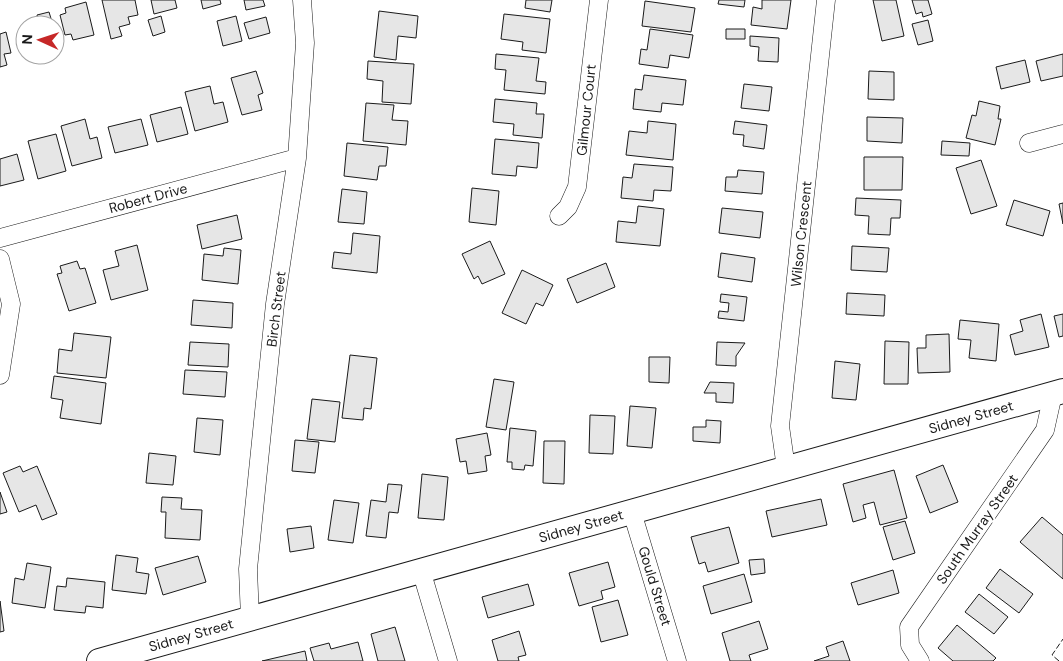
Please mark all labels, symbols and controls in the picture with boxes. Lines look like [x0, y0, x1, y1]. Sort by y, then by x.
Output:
north arrow [15, 15, 65, 65]
text: N [18, 34, 36, 45]
street label: Gilmour Court [572, 63, 600, 157]
street label: Robert Drive [107, 179, 189, 217]
street label: Wilson Crescent [786, 180, 816, 288]
street label: Birch Street [262, 270, 290, 348]
street label: Sidney Street [927, 396, 1015, 438]
street label: South Murray Street [932, 470, 1022, 588]
street label: Sidney Street [537, 505, 625, 547]
street label: Gould Street [634, 544, 676, 628]
street label: Sidney Street [147, 614, 235, 656]

